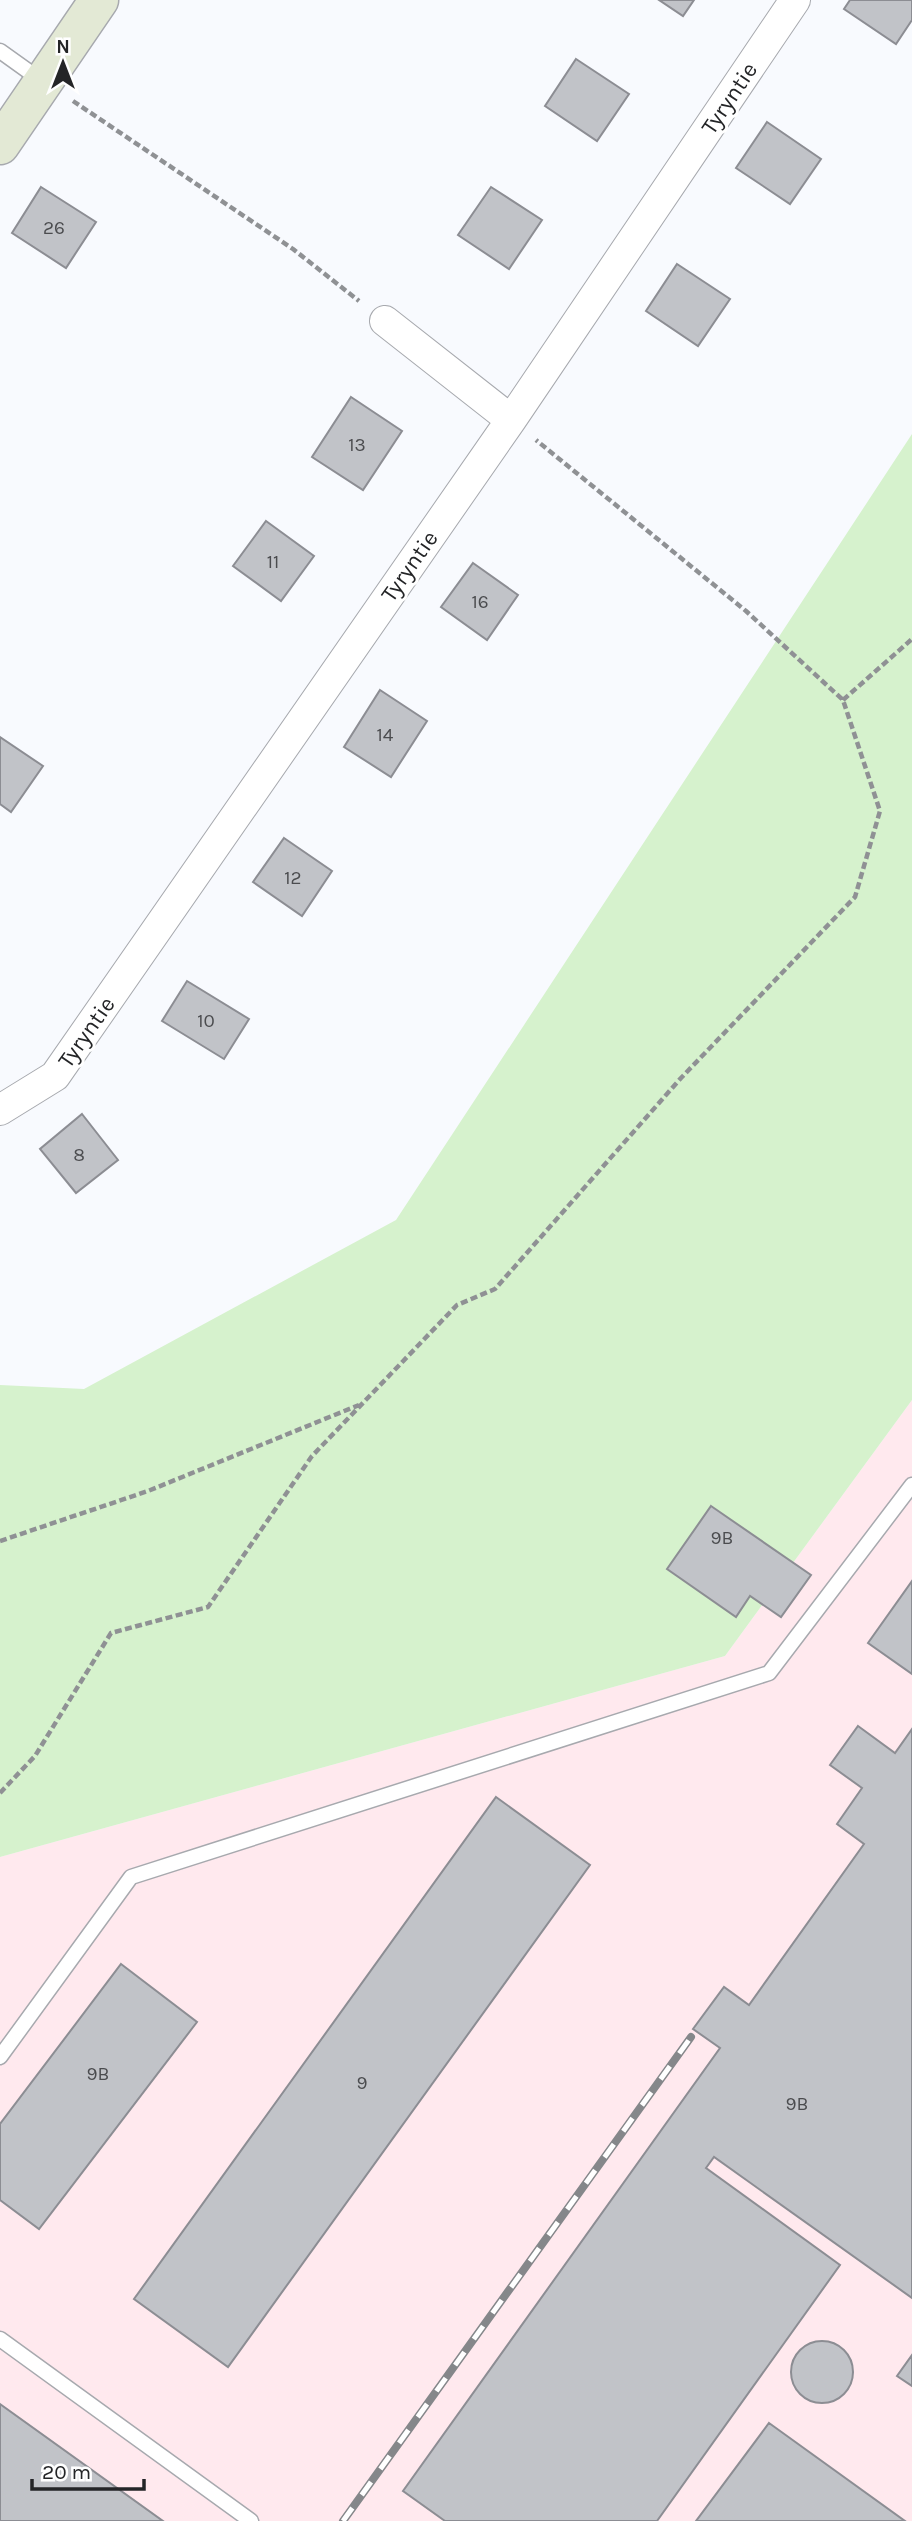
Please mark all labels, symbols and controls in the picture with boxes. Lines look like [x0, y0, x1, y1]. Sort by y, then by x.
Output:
north arrow [28, 28, 98, 98]
text: N [56, 36, 70, 58]
street label: Tyryntie [696, 57, 763, 139]
house number: 26 [43, 217, 65, 239]
house number: 13 [348, 434, 366, 456]
street label: Tyryntie [375, 526, 444, 607]
house number: 11 [267, 551, 279, 573]
house number: 16 [471, 591, 489, 613]
house number: 14 [377, 724, 394, 746]
house number: 12 [284, 867, 302, 889]
street label: Tyryntie [52, 992, 121, 1073]
house number: 10 [197, 1010, 215, 1032]
house number: 8 [73, 1144, 85, 1166]
house number: 9B [711, 1527, 733, 1549]
house number: 9B [87, 2063, 109, 2085]
house number: 9 [356, 2072, 368, 2094]
house number: 9B [786, 2093, 808, 2115]
scale bar [32, 2448, 144, 2492]
text: 20 m [42, 2460, 91, 2484]

